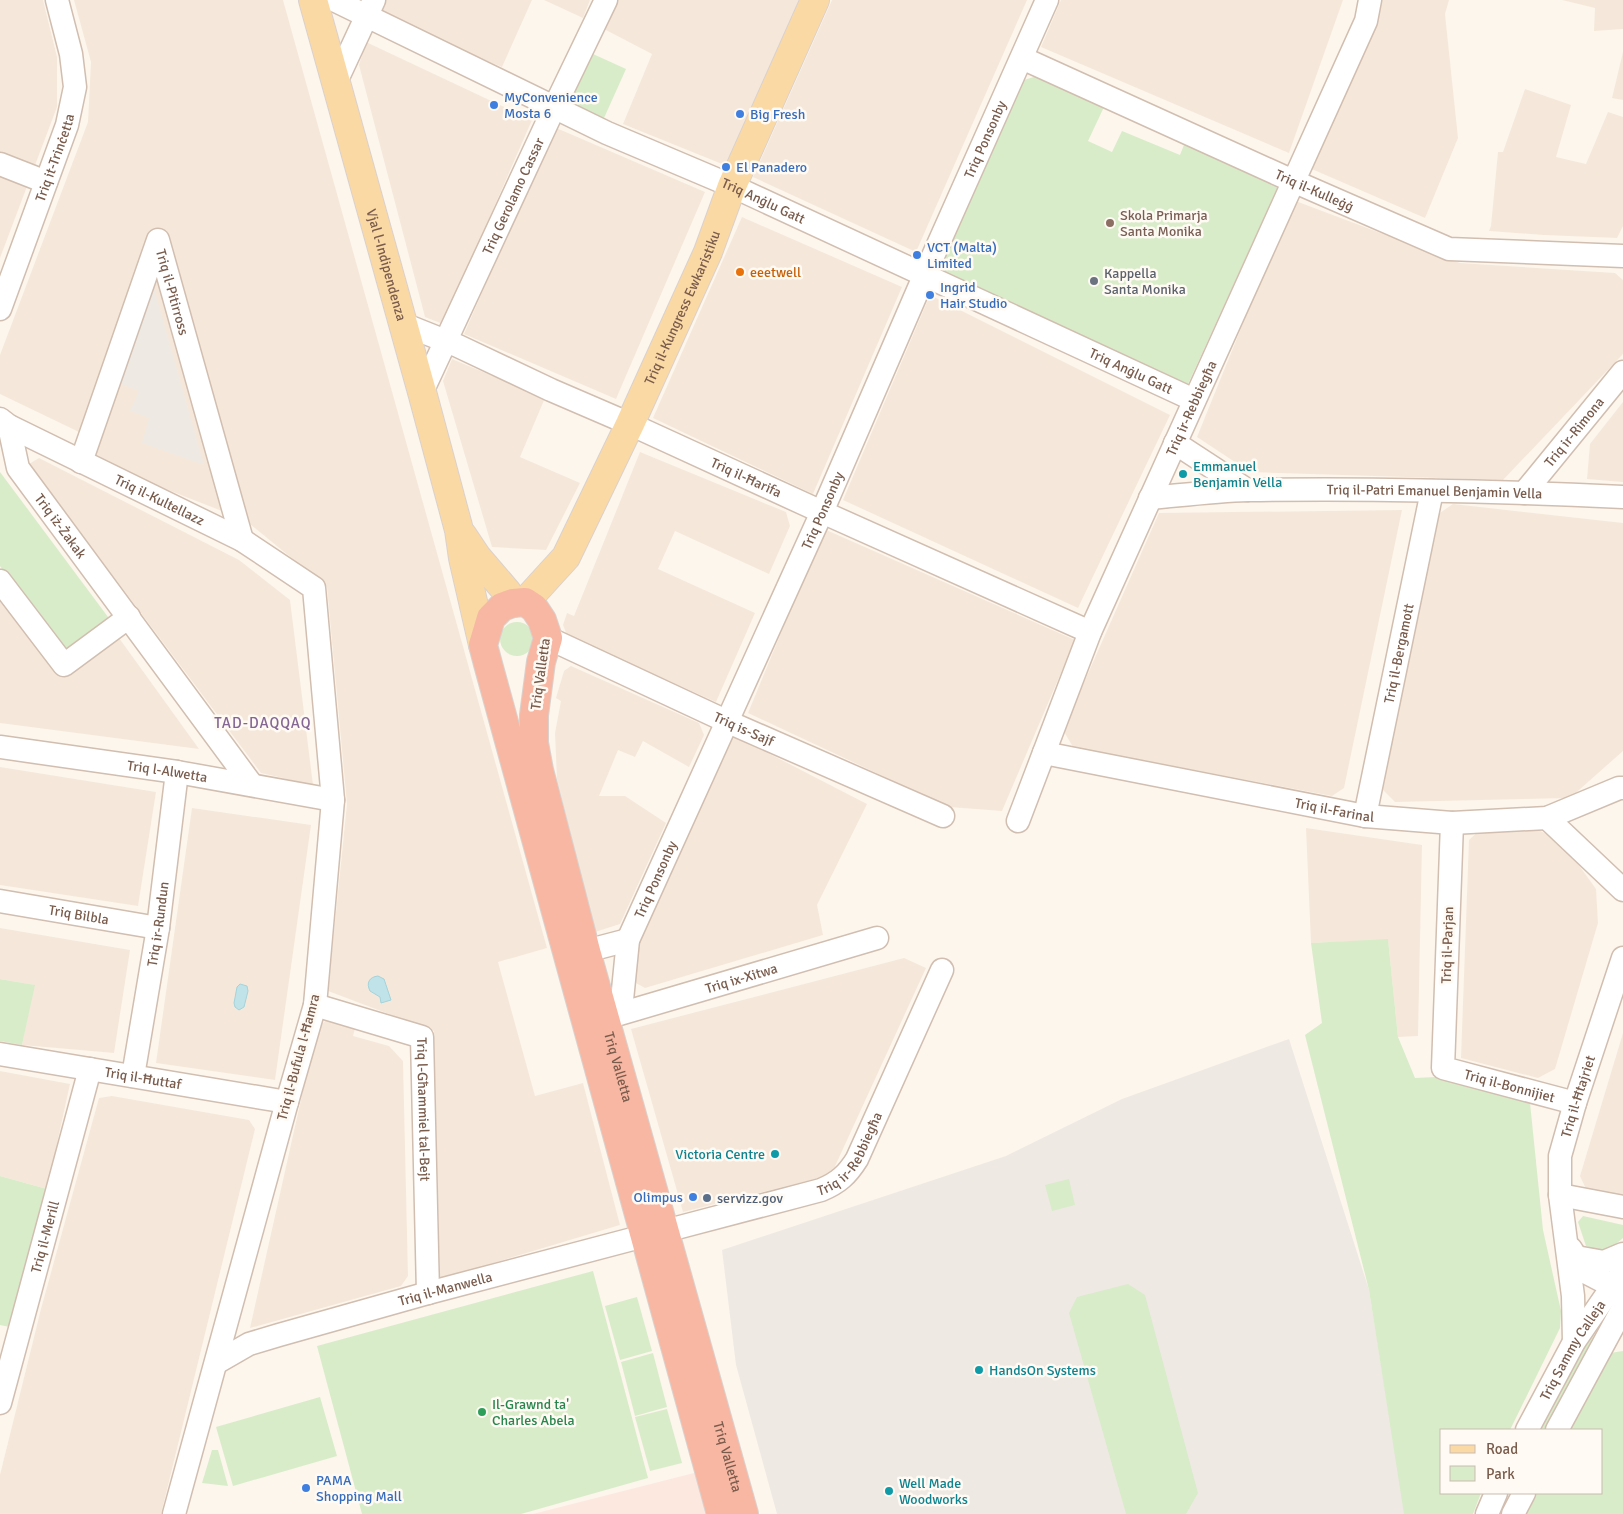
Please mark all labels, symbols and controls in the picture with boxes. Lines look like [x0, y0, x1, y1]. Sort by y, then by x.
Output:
place label: MyConvenience Mosta 6 [504, 89, 598, 122]
street label: Triq Ponsonby [961, 98, 1010, 181]
marker: MyConvenience Mosta 6 [488, 99, 500, 111]
place label: Big Fresh [750, 106, 805, 123]
marker: Big Fresh [734, 108, 746, 120]
street label: Triq it-Trinċetta [32, 112, 78, 204]
street label: Triq Gerolamo Cassar [479, 134, 548, 257]
place label: El Panadero [736, 159, 807, 176]
marker: El Panadero [720, 161, 732, 173]
street label: Triq il-Kulleġġ [1272, 166, 1356, 215]
street label: Triq Anġlu Gatt [719, 175, 808, 228]
street label: Vjal l-Indipendenza [363, 207, 410, 323]
place label: Skola Primarja Santa Monika [1120, 207, 1208, 240]
marker: Skola Primarja Santa Monika [1104, 217, 1116, 229]
street label: Triq il-Kungress Ewkaristiku [641, 228, 724, 388]
place label: VCT (Malta) Limited [927, 239, 997, 272]
street label: Triq il-Pitirross [152, 247, 192, 337]
marker: VCT (Malta) Limited [911, 249, 923, 261]
place label: eeetwell [750, 264, 801, 281]
place label: Kappella Santa Monika [1104, 265, 1186, 298]
marker: eeetwell [734, 266, 746, 278]
marker: Kappella Santa Monika [1088, 275, 1100, 287]
place label: Ingrid Hair Studio [940, 279, 1007, 312]
marker: Ingrid Hair Studio [924, 289, 936, 301]
street label: Triq Anġlu Gatt [1086, 345, 1175, 398]
street label: Triq ir-Rebbiegħa [1163, 358, 1221, 459]
street label: Triq ir-Rimona [1541, 394, 1608, 471]
street label: Triq il-Ħarifa [708, 454, 784, 501]
place label: Emmanuel Benjamin Vella [1193, 458, 1282, 491]
marker: Emmanuel Benjamin Vella [1177, 468, 1189, 480]
street label: Triq Ponsonby [798, 469, 848, 552]
street label: Triq il-Kultellazz [112, 471, 207, 529]
street label: Triq il-Patri Emanuel Benjamin Vella [1327, 481, 1543, 503]
street label: Triq iż-Żakak [31, 490, 90, 562]
street label: Triq il-Bergamott [1380, 602, 1418, 705]
street label: Triq Valletta [527, 637, 554, 711]
street label: Triq is-Sajf [711, 708, 778, 750]
district label: TAD-DAQQAQ [214, 714, 312, 732]
street label: Triq l-Alwetta [126, 757, 209, 786]
street label: Triq il-Farinal [1293, 794, 1375, 826]
street label: Triq Ponsonby [631, 838, 681, 921]
street label: Triq ir-Rundun [144, 881, 173, 968]
street label: Triq Bilbla [47, 901, 110, 928]
street label: Triq il-Parjan [1438, 906, 1457, 984]
street label: Triq ix-Xitwa [703, 960, 779, 997]
street label: Triq il-Bufula l-Ħamra [273, 992, 324, 1122]
street label: Triq Valletta [600, 1030, 636, 1104]
street label: Triq l-Għammiel tal-Bejt [413, 1037, 433, 1182]
street label: Triq il-Ħtajriet [1558, 1053, 1599, 1140]
street label: Triq il-Ħuttaf [103, 1064, 184, 1093]
street label: Triq il-Bonnijiet [1462, 1066, 1557, 1106]
street label: Triq ir-Rebbiegħa [815, 1109, 886, 1200]
place label: Victoria Centre [675, 1146, 765, 1163]
marker: Victoria Centre [769, 1148, 781, 1160]
place label: Olimpus [634, 1189, 683, 1206]
place label: servizz.gov [717, 1190, 783, 1207]
marker: Olimpus [687, 1191, 699, 1203]
marker: servizz.gov [701, 1192, 713, 1204]
street label: Triq il-Merill [27, 1199, 63, 1275]
street label: Triq il-Manwella [396, 1268, 494, 1310]
street label: Triq Sammy Calleja [1536, 1297, 1609, 1403]
place label: HandsOn Systems [989, 1362, 1096, 1379]
marker: HandsOn Systems [973, 1364, 985, 1376]
place label: Il-Grawnd ta' Charles Abela [492, 1396, 575, 1429]
marker: Il-Grawnd ta' Charles Abela [476, 1406, 488, 1418]
street label: Triq Valletta [710, 1420, 745, 1494]
legend [1440, 1429, 1603, 1494]
text: Road [1486, 1440, 1518, 1458]
text: Park [1486, 1465, 1515, 1483]
place label: PAMA Shopping Mall [316, 1472, 402, 1505]
place label: Well Made Woodworks [899, 1475, 968, 1508]
marker: PAMA Shopping Mall [300, 1482, 312, 1494]
marker: Well Made Woodworks [883, 1485, 895, 1497]

